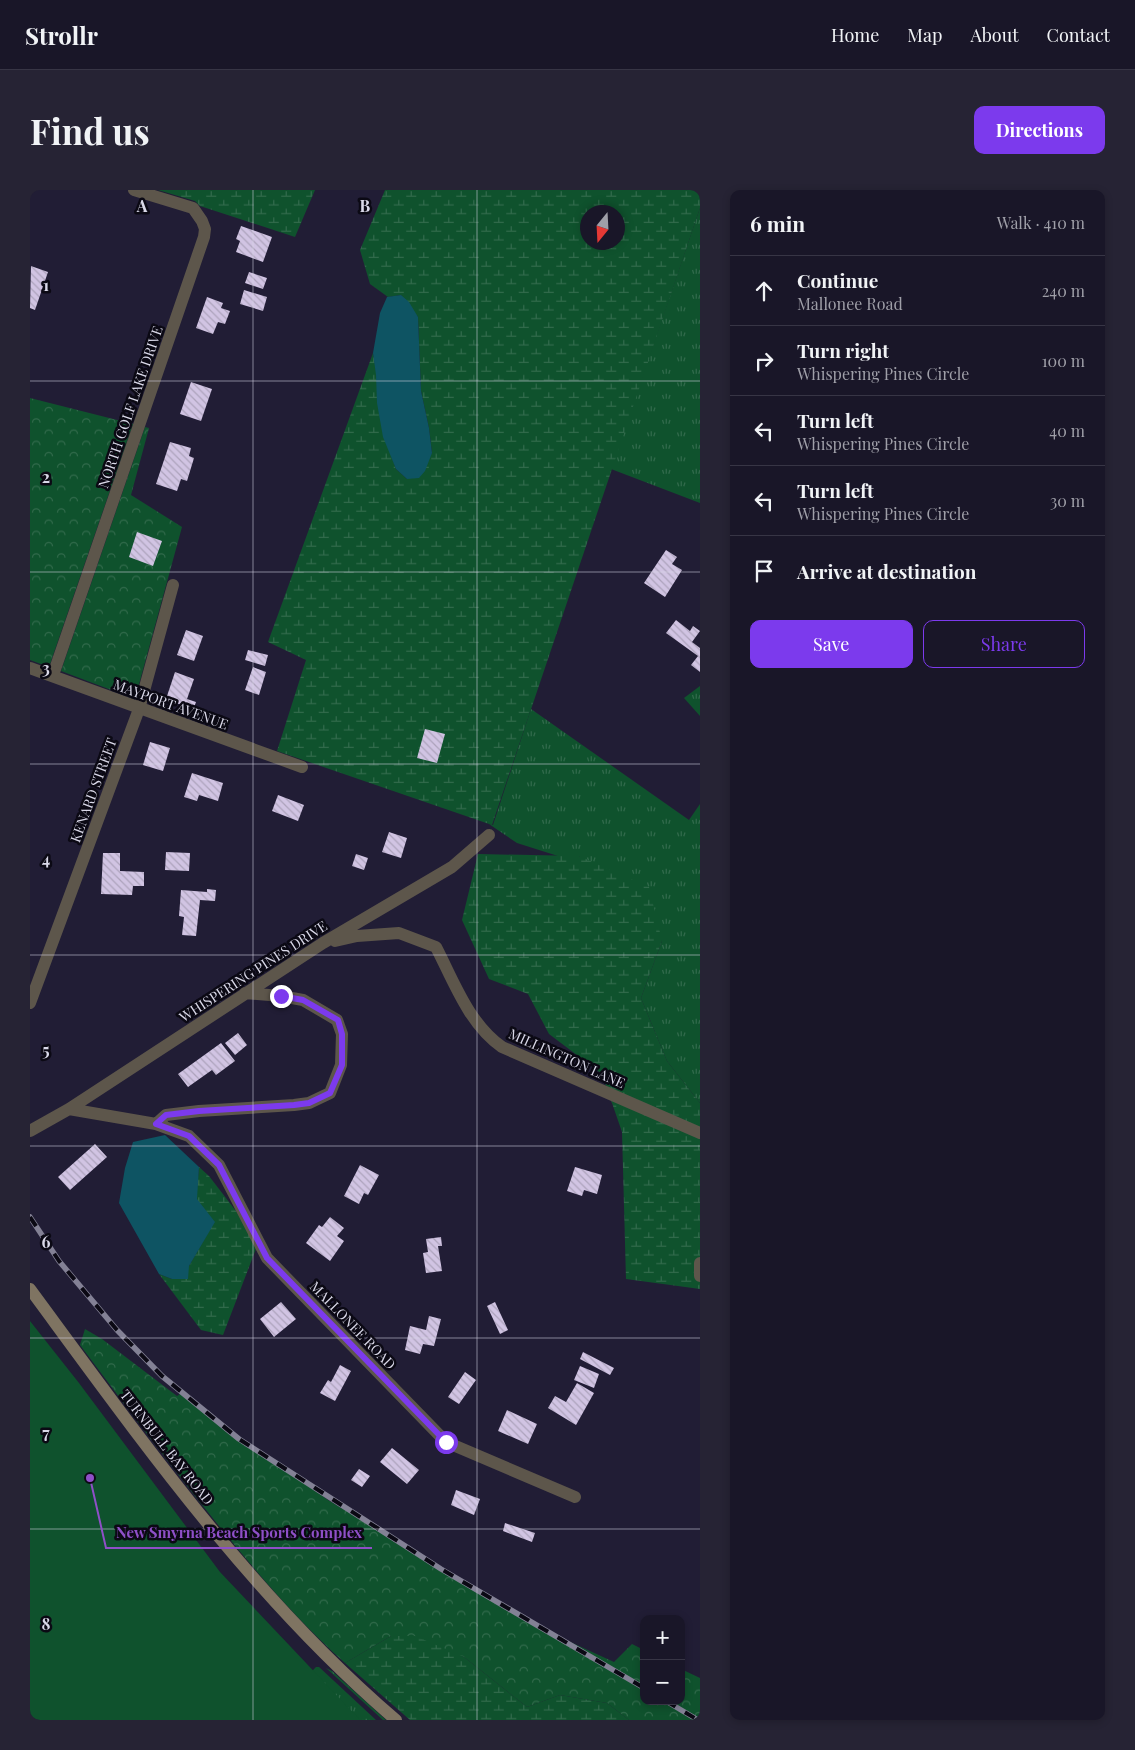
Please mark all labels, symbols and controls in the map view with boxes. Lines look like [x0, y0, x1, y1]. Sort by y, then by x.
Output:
text: Strollr [25, 19, 98, 51]
text: Home [831, 23, 879, 47]
text: Map [907, 23, 942, 47]
text: About [970, 23, 1019, 47]
text: Contact [1047, 23, 1110, 47]
button: Directions [974, 106, 1105, 154]
text: Find us [30, 107, 150, 154]
text: A [136, 195, 148, 216]
text: B [360, 195, 371, 216]
north arrow [580, 205, 625, 250]
text: 6 min [750, 209, 805, 237]
text: Walk · 410 m [997, 212, 1085, 233]
text: Continue [797, 267, 878, 293]
text: 1 [43, 274, 49, 295]
icon: ahead [750, 277, 778, 305]
text: 240 m [1042, 280, 1085, 301]
text: Mallonee Road [797, 293, 903, 314]
street label: NORTH GOLF LAKE DRIVE [93, 323, 167, 491]
text: Turn right [797, 337, 889, 363]
icon: right [750, 347, 778, 375]
text: 100 m [1042, 350, 1085, 371]
text: Whispering Pines Circle [797, 363, 969, 384]
text: Turn left [797, 407, 874, 433]
icon: left [750, 417, 778, 445]
text: 40 m [1049, 420, 1085, 441]
text: Whispering Pines Circle [797, 433, 969, 454]
text: 2 [42, 466, 50, 487]
text: Turn left [797, 477, 874, 503]
icon: left [750, 487, 778, 515]
text: 30 m [1050, 490, 1085, 511]
text: Whispering Pines Circle [797, 503, 969, 524]
icon: arrive [750, 557, 778, 585]
text: Arrive at destination [797, 558, 977, 584]
button: Save [750, 620, 913, 668]
button: Share [923, 620, 1085, 668]
text: 3 [42, 657, 50, 678]
street label: MAYPORT AVENUE [111, 674, 231, 734]
street label: KENARD STREET [65, 735, 121, 845]
text: 4 [42, 848, 50, 869]
street label: WHISPERING PINES DRIVE [175, 916, 331, 1027]
route end [270, 985, 293, 1008]
street label: MILLINGTON LANE [506, 1024, 628, 1092]
text: 5 [42, 1039, 50, 1060]
text: 6 [42, 1231, 51, 1252]
street label: MALLONEE ROAD [306, 1277, 400, 1373]
street label: TURNBULL BAY ROAD [116, 1385, 218, 1509]
text: 7 [42, 1422, 50, 1443]
route start [435, 1431, 458, 1454]
callout: New Smyrna Beach Sports Complex [106, 1518, 372, 1548]
text: New Smyrna Beach Sports Complex [116, 1522, 363, 1542]
text: 8 [42, 1613, 51, 1634]
map controls [640, 1615, 685, 1705]
button: + [640, 1615, 685, 1660]
button: − [640, 1660, 685, 1705]

